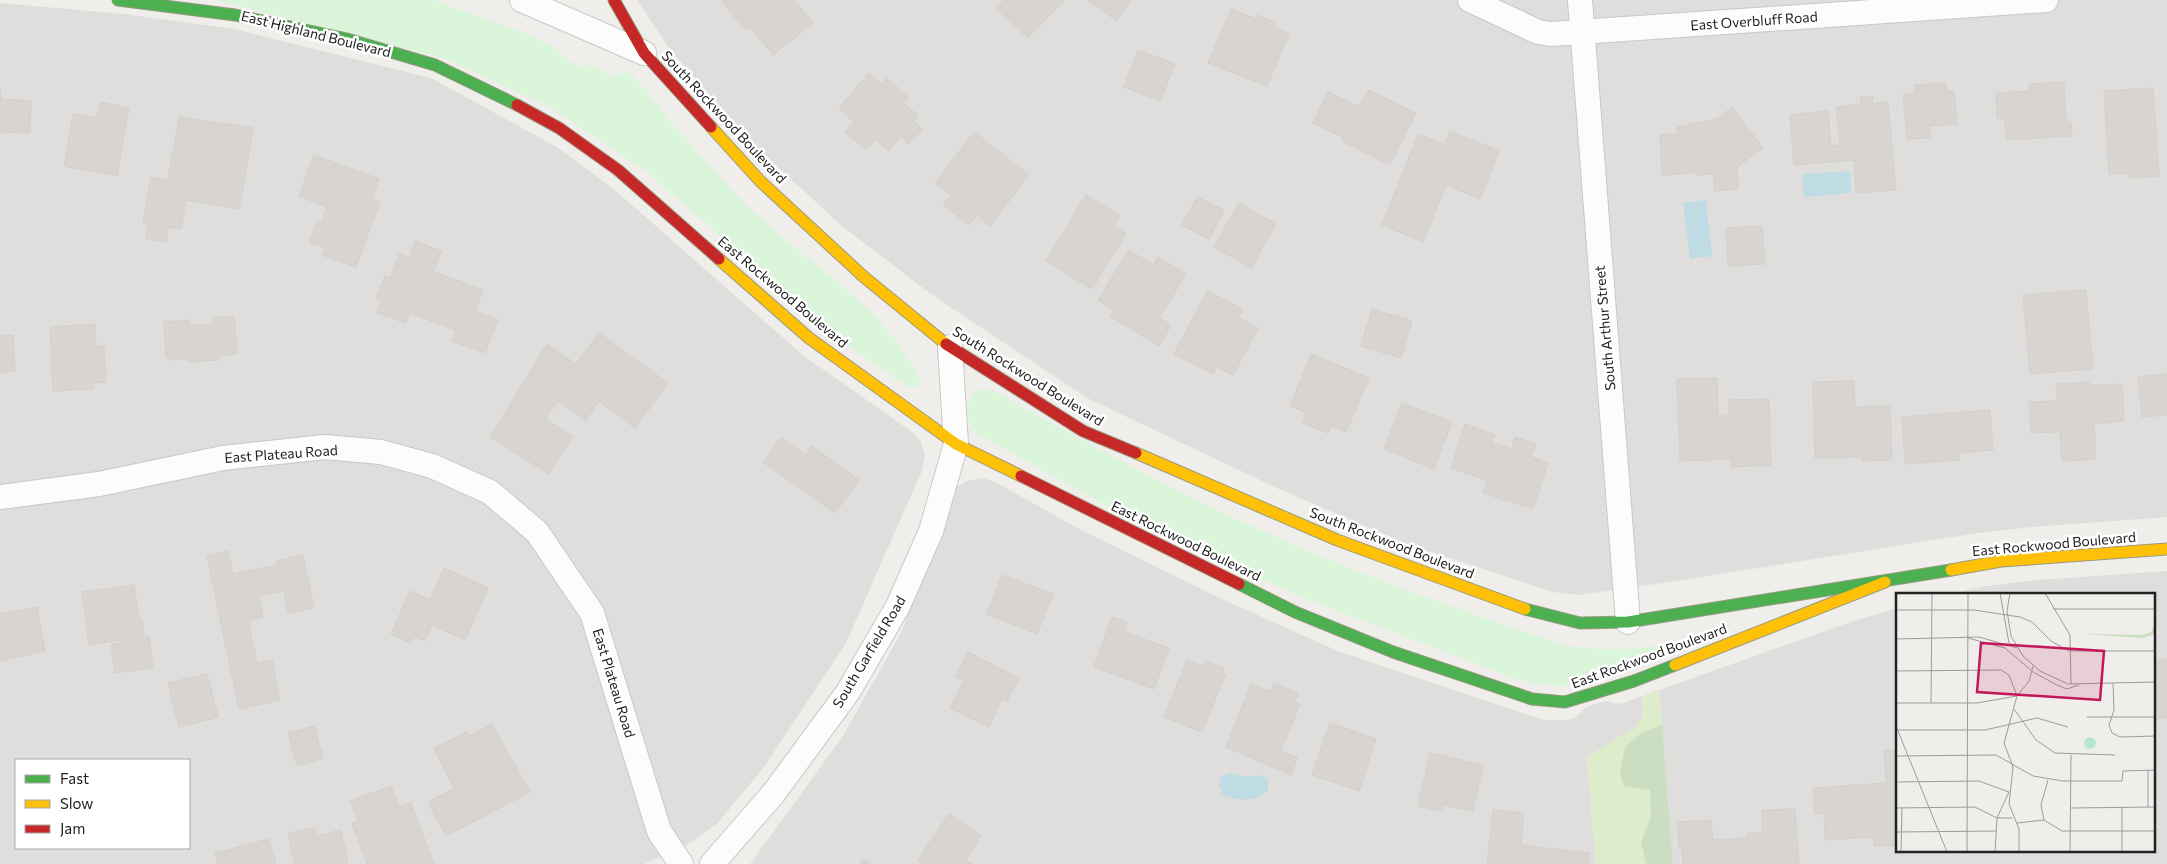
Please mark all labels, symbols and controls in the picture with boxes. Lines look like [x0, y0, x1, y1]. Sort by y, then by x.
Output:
street label: East Highland Boulevard [240, 7, 393, 60]
street label: East Overbluff Road [1690, 8, 1818, 33]
street label: South Rockwood Boulevard [659, 47, 790, 186]
street label: East Rockwood Boulevard [715, 232, 852, 351]
street label: South Arthur Street [1591, 265, 1618, 391]
street label: South Rockwood Boulevard [950, 322, 1107, 429]
street label: East Plateau Road [224, 441, 338, 466]
street label: East Rockwood Boulevard [1109, 497, 1264, 584]
street label: South Rockwood Boulevard [1308, 503, 1477, 582]
street label: East Rockwood Boulevard [1971, 528, 2137, 559]
street label: South Garfield Road [828, 593, 909, 711]
inset map [1896, 593, 2154, 852]
street label: East Rockwood Boulevard [1569, 619, 1729, 692]
street label: East Plateau Road [590, 626, 639, 740]
legend [15, 759, 190, 849]
text: Fast [60, 769, 89, 787]
text: Slow [60, 794, 93, 812]
text: Jam [60, 819, 85, 837]

